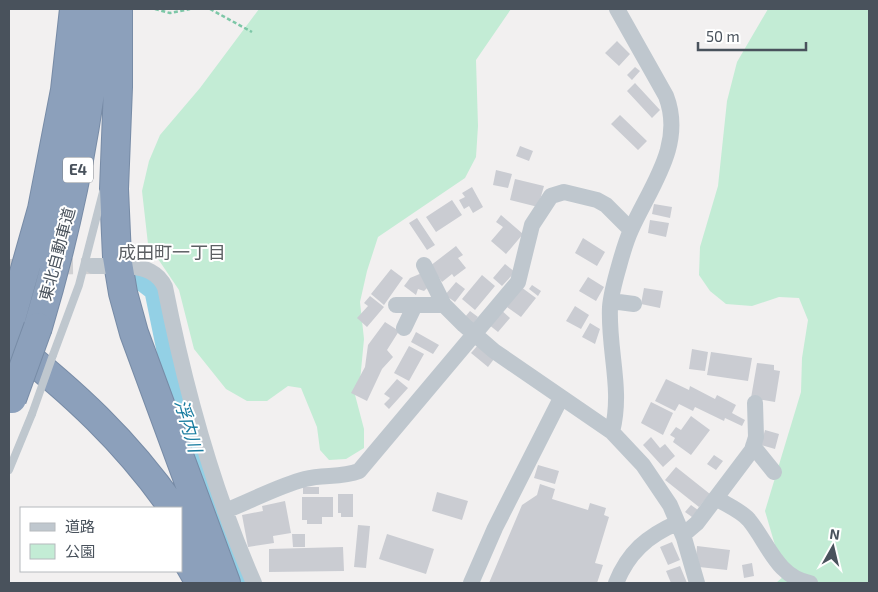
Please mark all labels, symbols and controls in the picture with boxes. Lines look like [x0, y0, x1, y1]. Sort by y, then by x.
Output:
scale bar [698, 20, 806, 52]
text: 50 m [706, 27, 740, 45]
road number: E4 [63, 158, 93, 182]
street label: 東北自動車道 [35, 205, 78, 303]
district label: 成田町一丁目 [118, 241, 226, 263]
water label: 浮内川 [171, 397, 208, 457]
legend [20, 507, 182, 572]
text: 道路 [65, 517, 95, 535]
north arrow [808, 522, 858, 572]
text: N [829, 525, 841, 543]
text: 公園 [65, 542, 95, 560]

